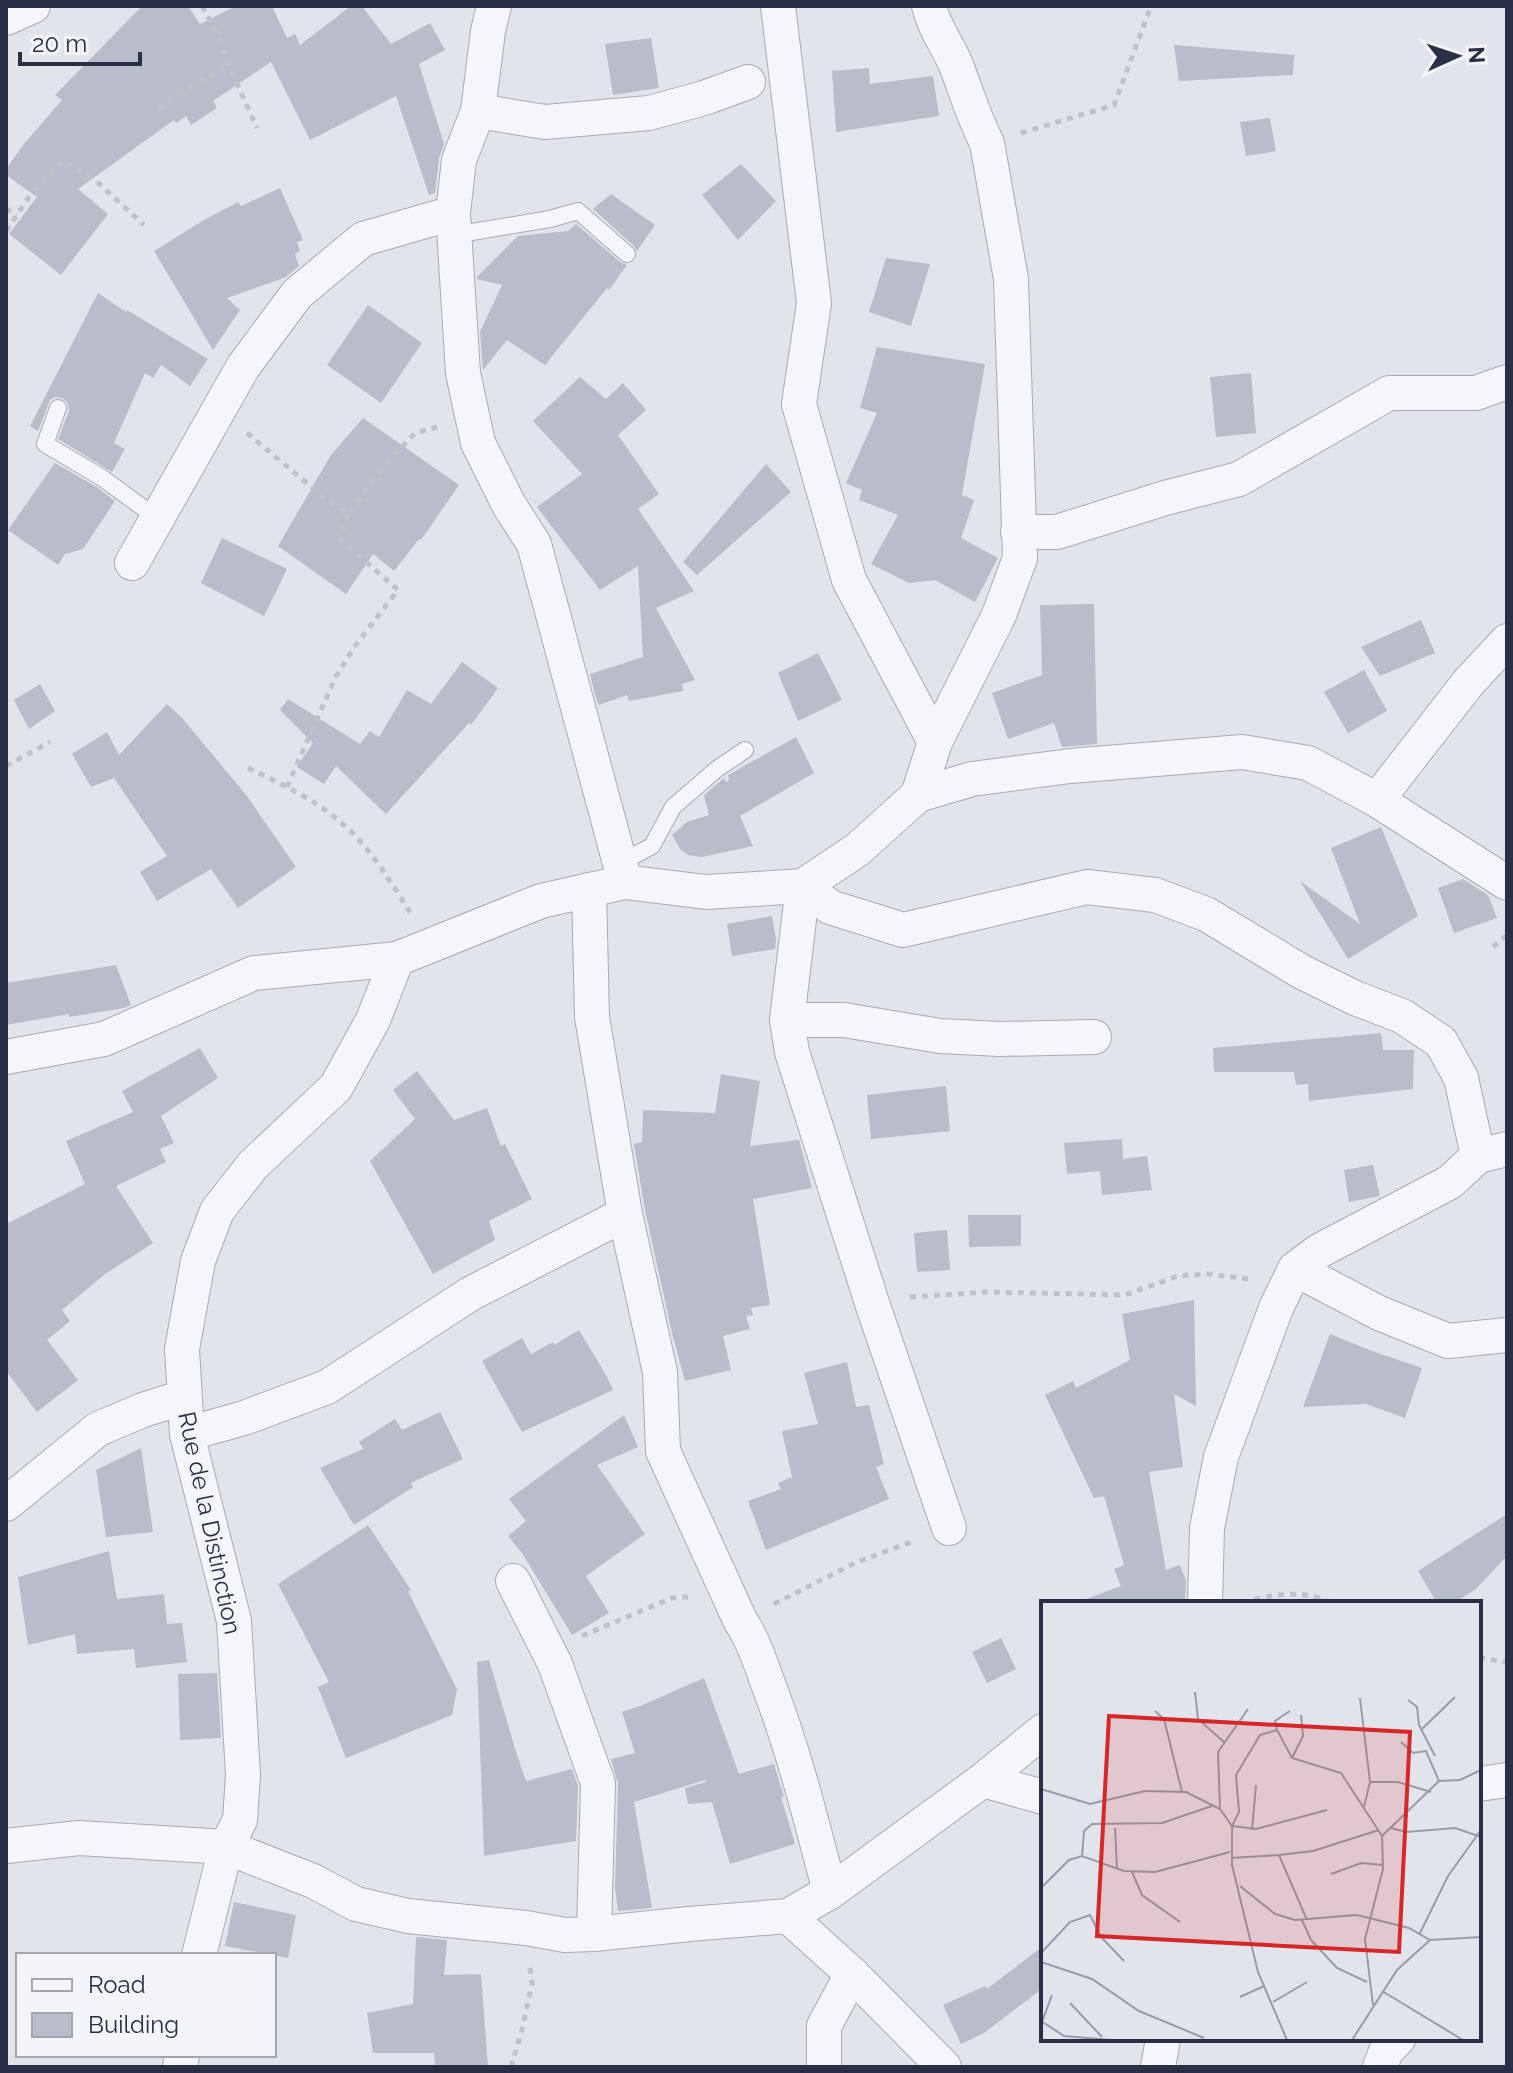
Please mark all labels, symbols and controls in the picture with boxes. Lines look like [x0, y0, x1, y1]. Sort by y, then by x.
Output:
scale bar [20, 16, 140, 66]
north arrow [1417, 16, 1497, 96]
text: 20 m [32, 29, 87, 58]
text: N [1464, 46, 1490, 64]
street label: Rue de la Distinction [172, 1409, 248, 1637]
inset map [1041, 1601, 1481, 2041]
legend [16, 1953, 276, 2057]
text: Road [88, 1970, 146, 1999]
text: Building [88, 2010, 179, 2039]

